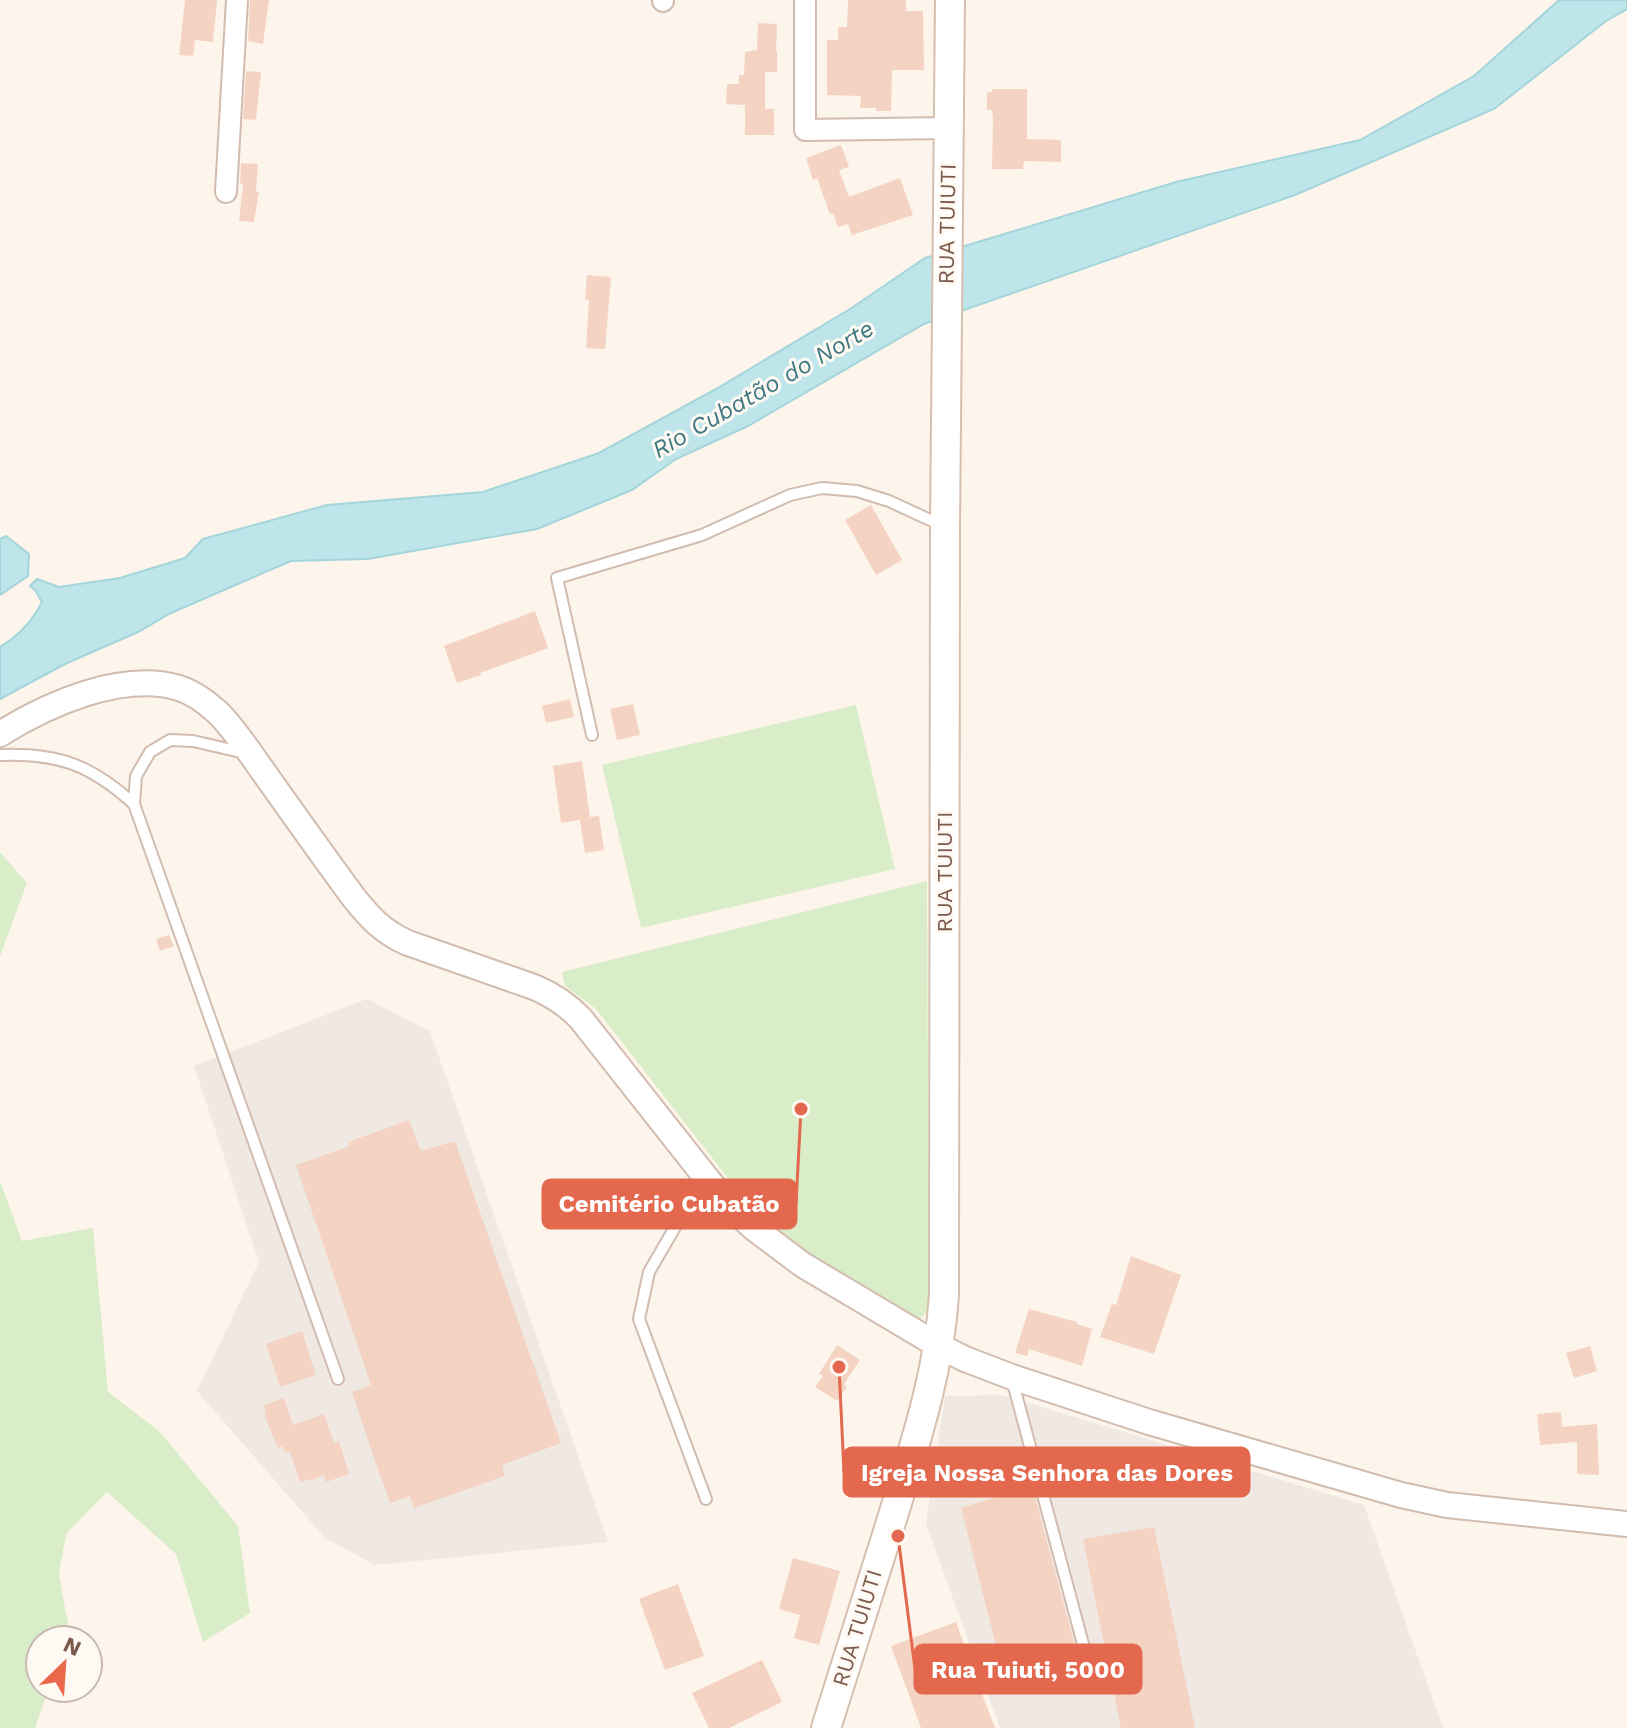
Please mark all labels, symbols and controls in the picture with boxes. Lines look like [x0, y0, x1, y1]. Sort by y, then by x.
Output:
street label: RUA TUIUTI [933, 163, 961, 285]
water label: Rio Cubatão do Norte [647, 314, 879, 464]
street label: RUA TUIUTI [932, 811, 957, 933]
callout: Cemitério Cubatão [543, 1180, 796, 1228]
text: Cemitério Cubatão [558, 1190, 780, 1218]
callout: Igreja Nossa Senhora das Dores [844, 1448, 1249, 1496]
text: Igreja Nossa Senhora das Dores [861, 1459, 1233, 1487]
street label: RUA TUIUTI [827, 1566, 887, 1690]
north arrow [24, 1624, 104, 1704]
text: N [60, 1632, 85, 1661]
callout: Rua Tuiuti, 5000 [915, 1645, 1141, 1693]
text: Rua Tuiuti, 5000 [931, 1656, 1125, 1684]

